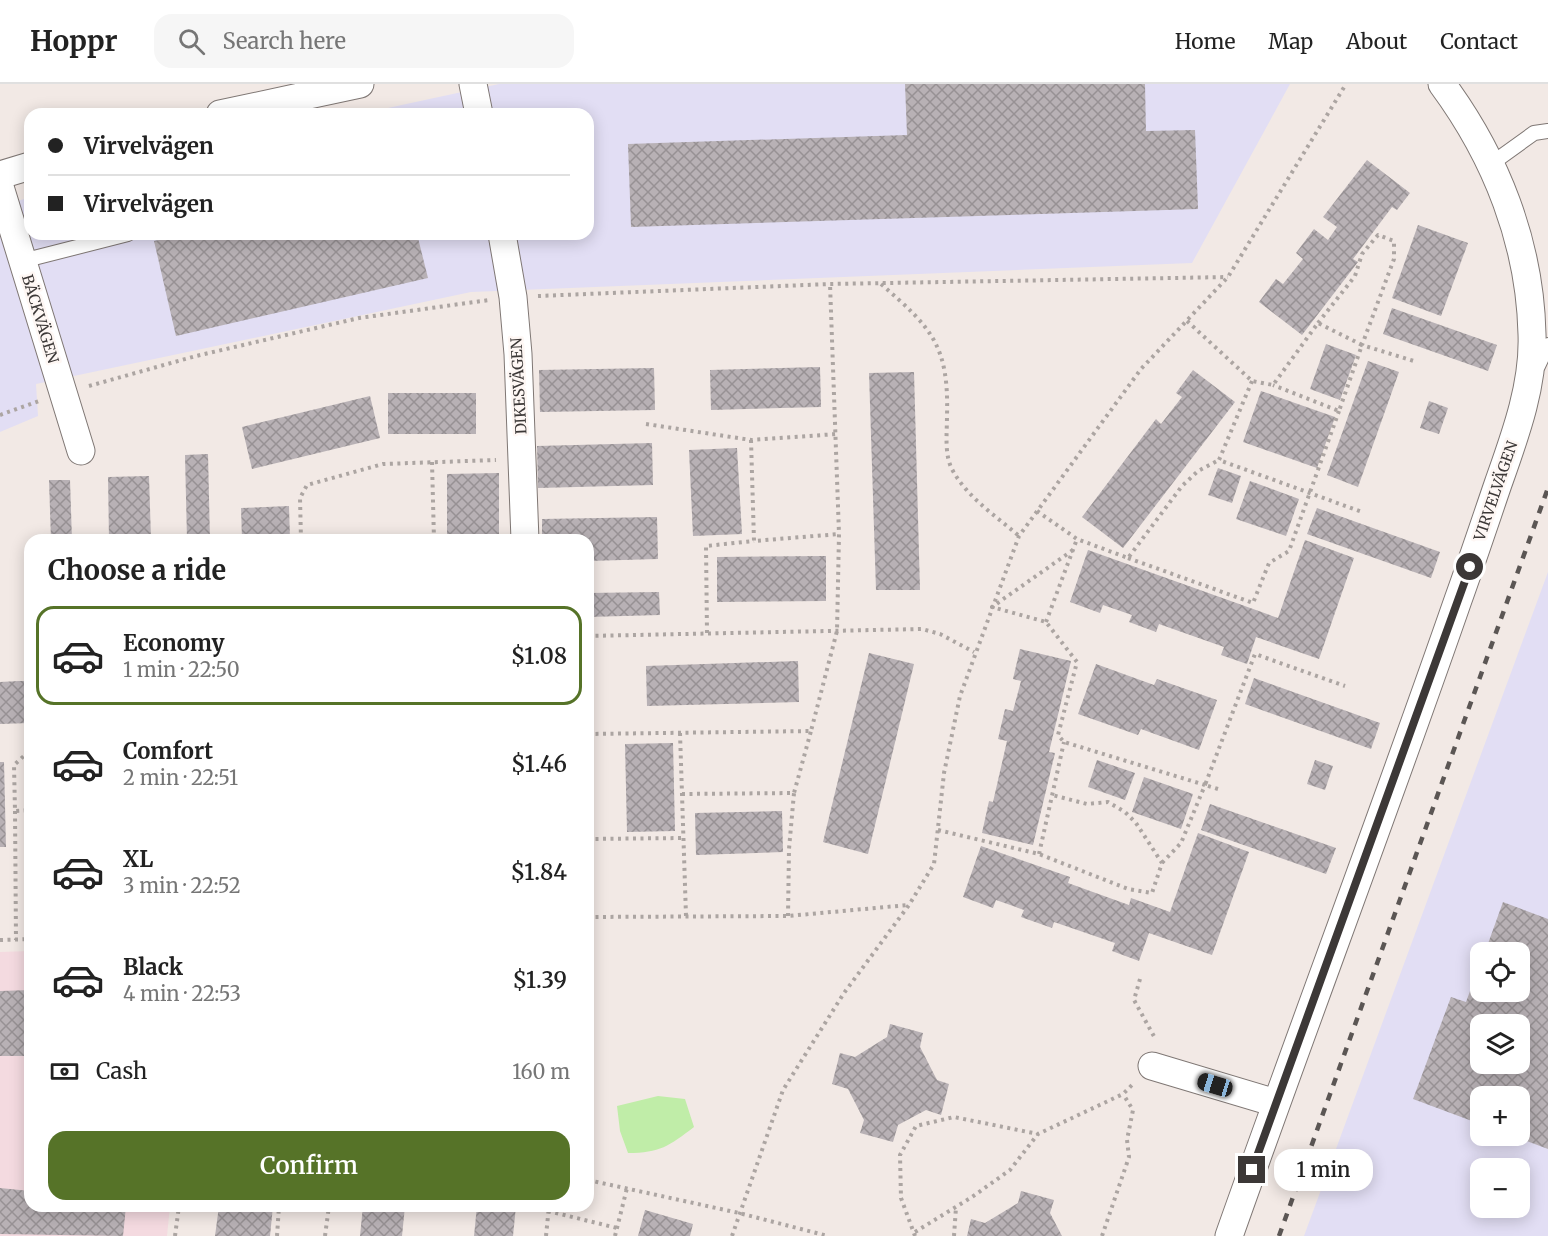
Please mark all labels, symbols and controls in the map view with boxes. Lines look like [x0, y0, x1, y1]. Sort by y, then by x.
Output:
search box [154, 14, 574, 68]
text: Hoppr [30, 23, 118, 59]
icon: search [175, 25, 208, 58]
text: Search here [223, 27, 346, 55]
text: Home [1175, 28, 1235, 55]
text: Map [1268, 28, 1313, 55]
text: About [1346, 28, 1407, 55]
text: Contact [1440, 28, 1518, 55]
text: Virvelvägen [84, 132, 214, 160]
text: Virvelvägen [84, 190, 214, 218]
street label: BÄCKVÄGEN [18, 272, 63, 366]
street label: DIKESVÄGEN [506, 337, 531, 435]
street label: VIRVELVÄGEN [1469, 438, 1522, 544]
text: Choose a ride [48, 553, 226, 587]
route start [1456, 553, 1483, 580]
icon: car [51, 629, 105, 683]
text: Economy [123, 629, 224, 657]
text: $1.08 [511, 642, 567, 670]
text: 1 min · 22:50 [123, 657, 240, 682]
icon: car [51, 737, 105, 791]
text: Comfort [123, 737, 213, 765]
text: $1.46 [511, 750, 567, 778]
text: 2 min · 22:51 [123, 765, 238, 790]
icon: car [51, 845, 105, 899]
text: XL [123, 845, 153, 873]
text: $1.84 [511, 858, 567, 886]
text: 3 min · 22:52 [123, 873, 241, 898]
map controls [1470, 942, 1530, 1218]
button: locate [1470, 942, 1530, 1002]
icon: car [51, 953, 105, 1007]
text: Black [123, 953, 183, 981]
text: $1.39 [512, 966, 567, 994]
text: 4 min · 22:53 [123, 981, 241, 1006]
button: layers [1470, 1014, 1530, 1074]
icon: cash [48, 1055, 81, 1088]
text: Cash [96, 1057, 147, 1085]
text: 160 m [512, 1059, 570, 1084]
car [1195, 1071, 1235, 1099]
button: + [1470, 1086, 1530, 1146]
button: Confirm [48, 1131, 570, 1200]
callout: 1 min [1273, 1149, 1372, 1191]
route end [1238, 1156, 1265, 1183]
text: 1 min [1297, 1157, 1350, 1182]
button: − [1470, 1158, 1530, 1218]

